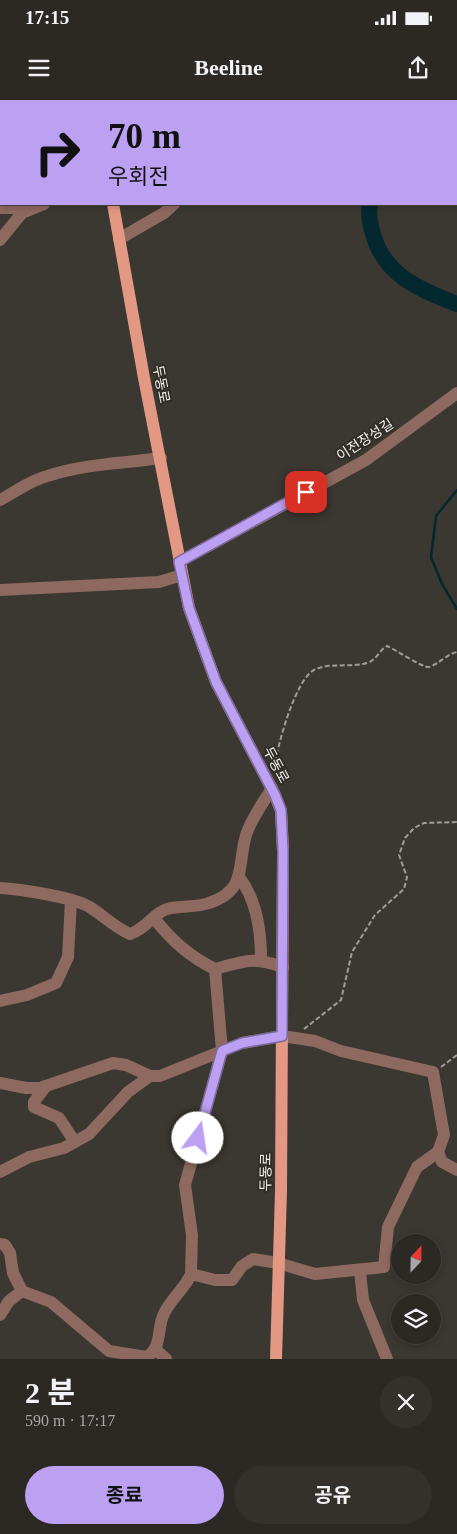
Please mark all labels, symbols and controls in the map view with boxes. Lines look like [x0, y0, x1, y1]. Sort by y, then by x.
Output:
text: 17:15 [25, 7, 69, 28]
icon: menu [25, 54, 53, 82]
icon: share [404, 54, 432, 82]
text: Beeline [194, 55, 263, 80]
text: 70 m [108, 117, 181, 156]
icon: right [25, 120, 90, 185]
text: 우회전 [108, 164, 169, 189]
street label: 두동로 [150, 364, 172, 405]
street label: 이전장성길 [334, 416, 396, 464]
pin [285, 471, 327, 513]
icon: arrive [292, 478, 320, 506]
street label: 두동로 [260, 744, 292, 786]
position arrow [171, 1111, 223, 1163]
street label: 두동로 [258, 1152, 274, 1191]
north arrow [391, 1234, 441, 1284]
map controls [391, 1234, 441, 1344]
button: layers [391, 1294, 441, 1344]
text: 2 분 [25, 1376, 75, 1409]
button: close [380, 1376, 432, 1428]
text: 590 m · 17:17 [25, 1412, 115, 1429]
button: 종료 [25, 1466, 224, 1524]
button: 공유 [234, 1466, 432, 1524]

